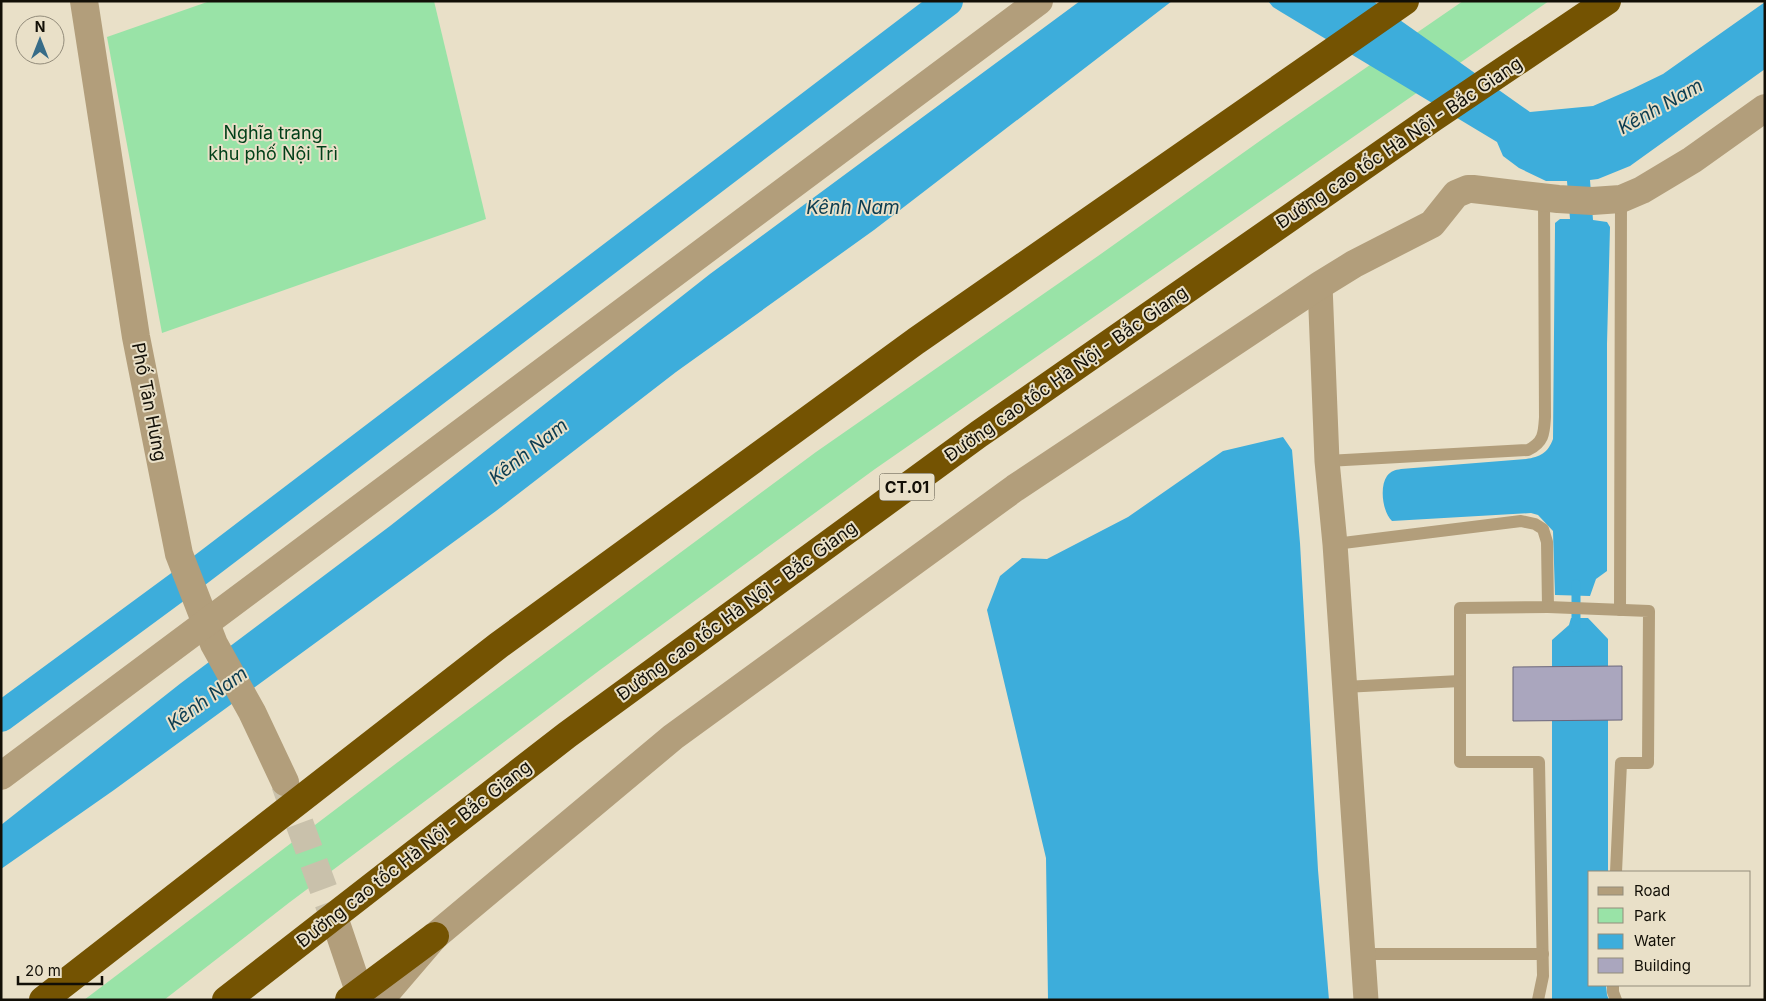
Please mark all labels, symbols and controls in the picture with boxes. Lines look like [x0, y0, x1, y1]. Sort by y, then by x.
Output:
north arrow [15, 15, 65, 65]
text: N [35, 18, 45, 35]
street label: Đường cao tốc Hà Nội - Bắc Giang [1272, 52, 1526, 233]
water label: Kênh Nam [1614, 74, 1707, 139]
park label: Nghĩa trang khu phố Nội Trì [208, 122, 338, 164]
water label: Kênh Nam [806, 196, 900, 219]
street label: Đường cao tốc Hà Nội - Bắc Giang [940, 281, 1191, 466]
street label: Phố Tân Hưng [128, 341, 171, 463]
water label: Kênh Nam [484, 414, 572, 489]
road number: CT.01 [880, 474, 934, 501]
street label: Đường cao tốc Hà Nội - Bắc Giang [613, 516, 861, 705]
water label: Kênh Nam [163, 662, 252, 735]
street label: Đường cao tốc Hà Nội - Bắc Giang [292, 756, 535, 952]
legend [1588, 871, 1751, 986]
text: Road [1634, 881, 1670, 900]
text: Park [1634, 906, 1667, 925]
text: Water [1634, 931, 1676, 950]
scale bar [18, 954, 101, 986]
text: Building [1634, 956, 1691, 975]
text: 20 m [25, 961, 61, 980]

